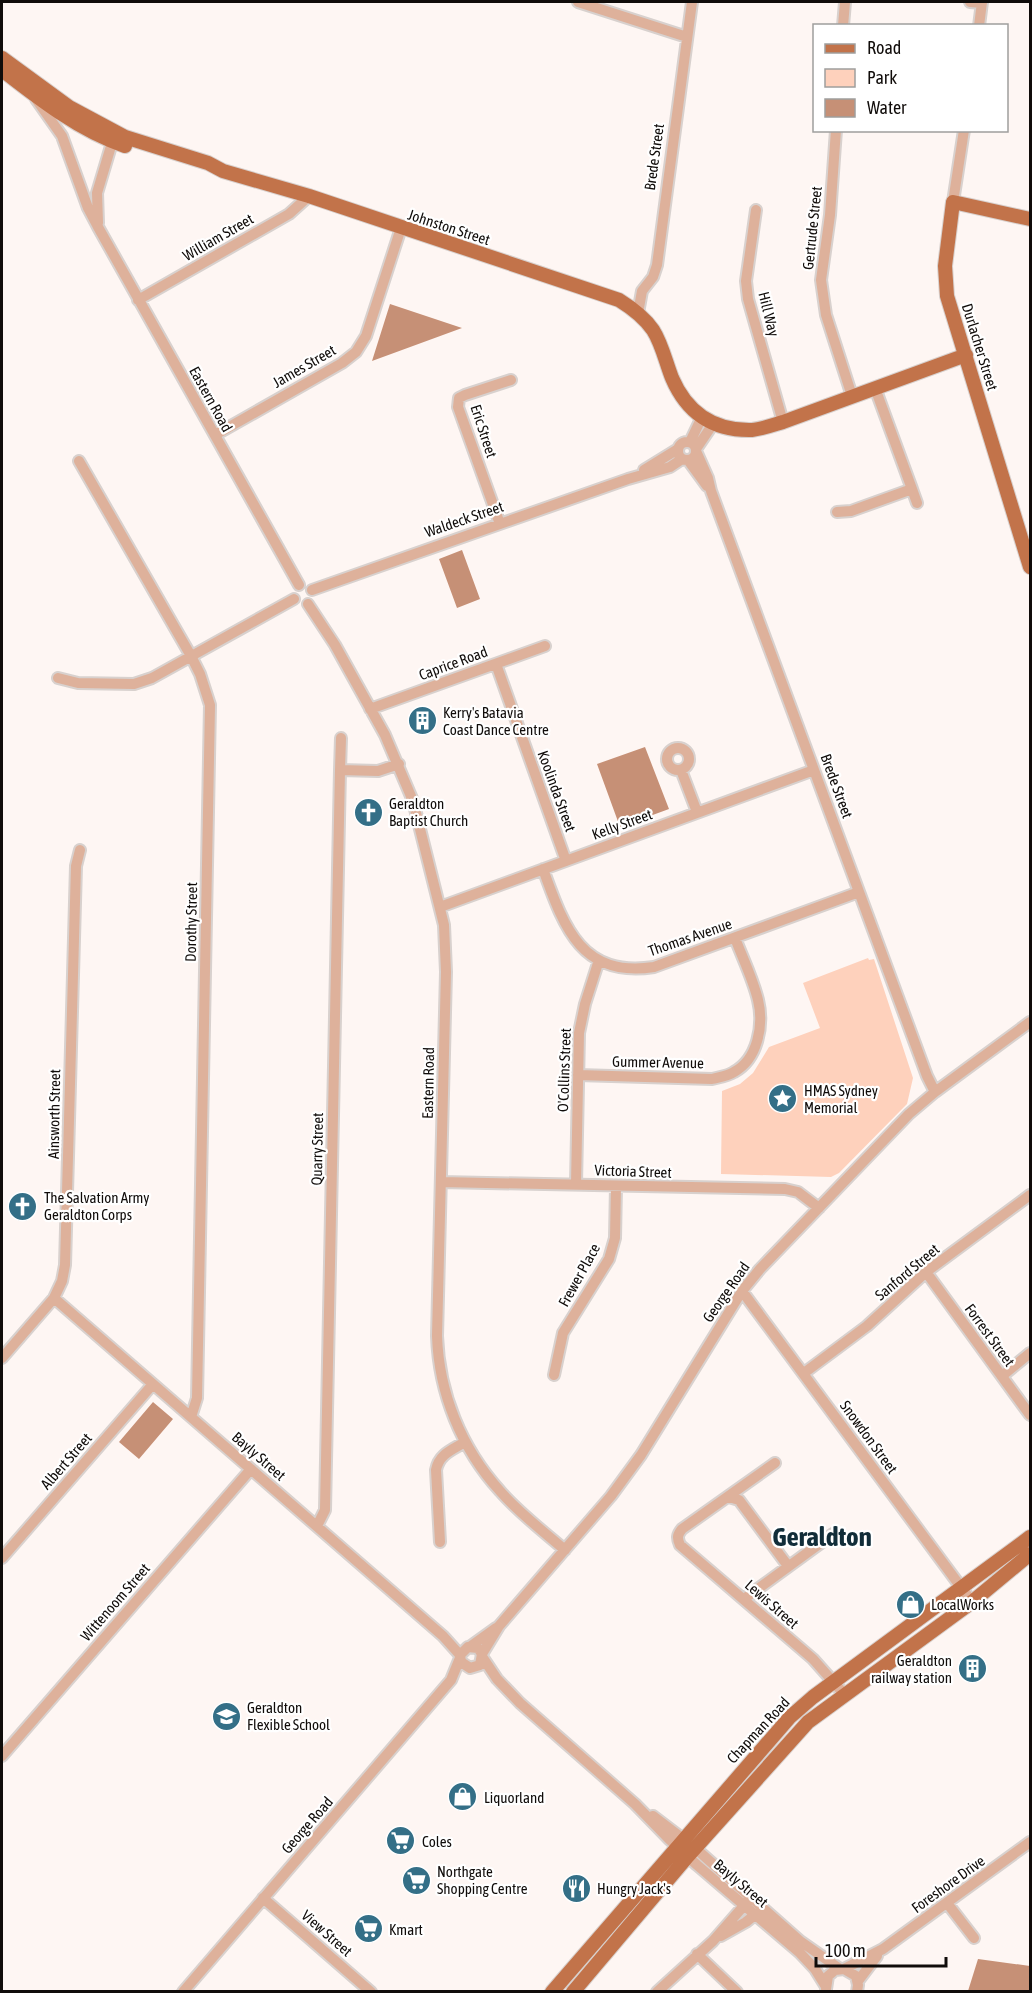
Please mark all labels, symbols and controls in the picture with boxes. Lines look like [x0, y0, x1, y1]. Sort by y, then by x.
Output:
legend [813, 24, 1008, 132]
text: Road [867, 37, 901, 58]
text: Park [867, 67, 897, 88]
text: Water [867, 97, 907, 118]
street label: Brede Street [641, 123, 667, 191]
street label: Gertrude Street [799, 185, 825, 271]
street label: Johnston Street [406, 206, 492, 248]
street label: William Street [180, 210, 256, 264]
street label: Hill Way [755, 290, 783, 338]
street label: Durlacher Street [959, 301, 1001, 393]
street label: James Street [270, 341, 338, 391]
street label: Eastern Road [186, 363, 236, 435]
street label: Eric Street [467, 402, 501, 460]
street label: Waldeck Street [422, 498, 506, 540]
street label: Caprice Road [416, 643, 490, 683]
place label: Kerry's Batavia Coast Dance Centre [443, 704, 549, 738]
building icon: Kerry's Batavia Coast Dance Centre [406, 705, 438, 737]
street label: Koolinda Street [534, 748, 580, 834]
street label: Brede Street [818, 752, 856, 820]
place label: Geraldton Baptist Church [389, 795, 468, 829]
church icon: Geraldton Baptist Church [352, 796, 384, 828]
street label: Kelly Street [590, 805, 654, 843]
street label: Dorothy Street [182, 882, 200, 962]
street label: Thomas Avenue [646, 915, 734, 959]
street label: O'Collins Street [554, 1028, 574, 1112]
street label: Eastern Road [419, 1047, 437, 1119]
street label: Gummer Avenue [612, 1053, 704, 1071]
street label: Ainsworth Street [45, 1069, 63, 1159]
place label: HMAS Sydney Memorial [804, 1082, 878, 1116]
place icon: HMAS Sydney Memorial [767, 1083, 799, 1115]
street label: Quarry Street [308, 1112, 326, 1186]
street label: Victoria Street [594, 1161, 672, 1181]
place label: The Salvation Army Geraldton Corps [44, 1189, 149, 1223]
church icon: The Salvation Army Geraldton Corps [7, 1190, 39, 1222]
street label: Frewer Place [555, 1240, 603, 1310]
street label: Sanford Street [872, 1240, 942, 1304]
street label: George Road [699, 1259, 753, 1325]
street label: Forrest Street [962, 1300, 1018, 1370]
street label: Snowdon Street [837, 1397, 901, 1477]
street label: Bayly Street [229, 1428, 289, 1484]
street label: Albert Street [37, 1429, 95, 1493]
district label: Geraldton [772, 1521, 872, 1552]
street label: Wittenoom Street [77, 1560, 153, 1644]
street label: Lewis Street [742, 1576, 802, 1632]
shop icon: LocalWorks [894, 1588, 926, 1620]
place label: LocalWorks [931, 1596, 994, 1613]
place label: Geraldton railway station [871, 1652, 952, 1686]
building icon: Geraldton railway station [957, 1653, 989, 1685]
street label: Chapman Road [723, 1694, 793, 1766]
place label: Geraldton Flexible School [247, 1699, 330, 1733]
school or university icon: Geraldton Flexible School [210, 1700, 242, 1732]
shop icon: Liquorland [447, 1781, 479, 1813]
place label: Liquorland [484, 1789, 544, 1806]
street label: George Road [278, 1793, 336, 1857]
supermarket icon: Coles [385, 1825, 417, 1857]
place label: Coles [422, 1833, 452, 1850]
street label: Foreshore Drive [908, 1852, 988, 1916]
street label: Bayly Street [711, 1856, 771, 1910]
place label: Northgate Shopping Centre [437, 1863, 528, 1897]
supermarket icon: Northgate Shopping Centre [400, 1864, 432, 1896]
restaurant icon: Hungry Jack's [560, 1872, 592, 1904]
place label: Hungry Jack's [597, 1880, 671, 1897]
street label: View Street [298, 1906, 356, 1960]
supermarket icon: Kmart [352, 1913, 384, 1945]
place label: Kmart [389, 1921, 423, 1938]
scale bar [816, 1930, 946, 1968]
text: 100 m [825, 1940, 866, 1961]

